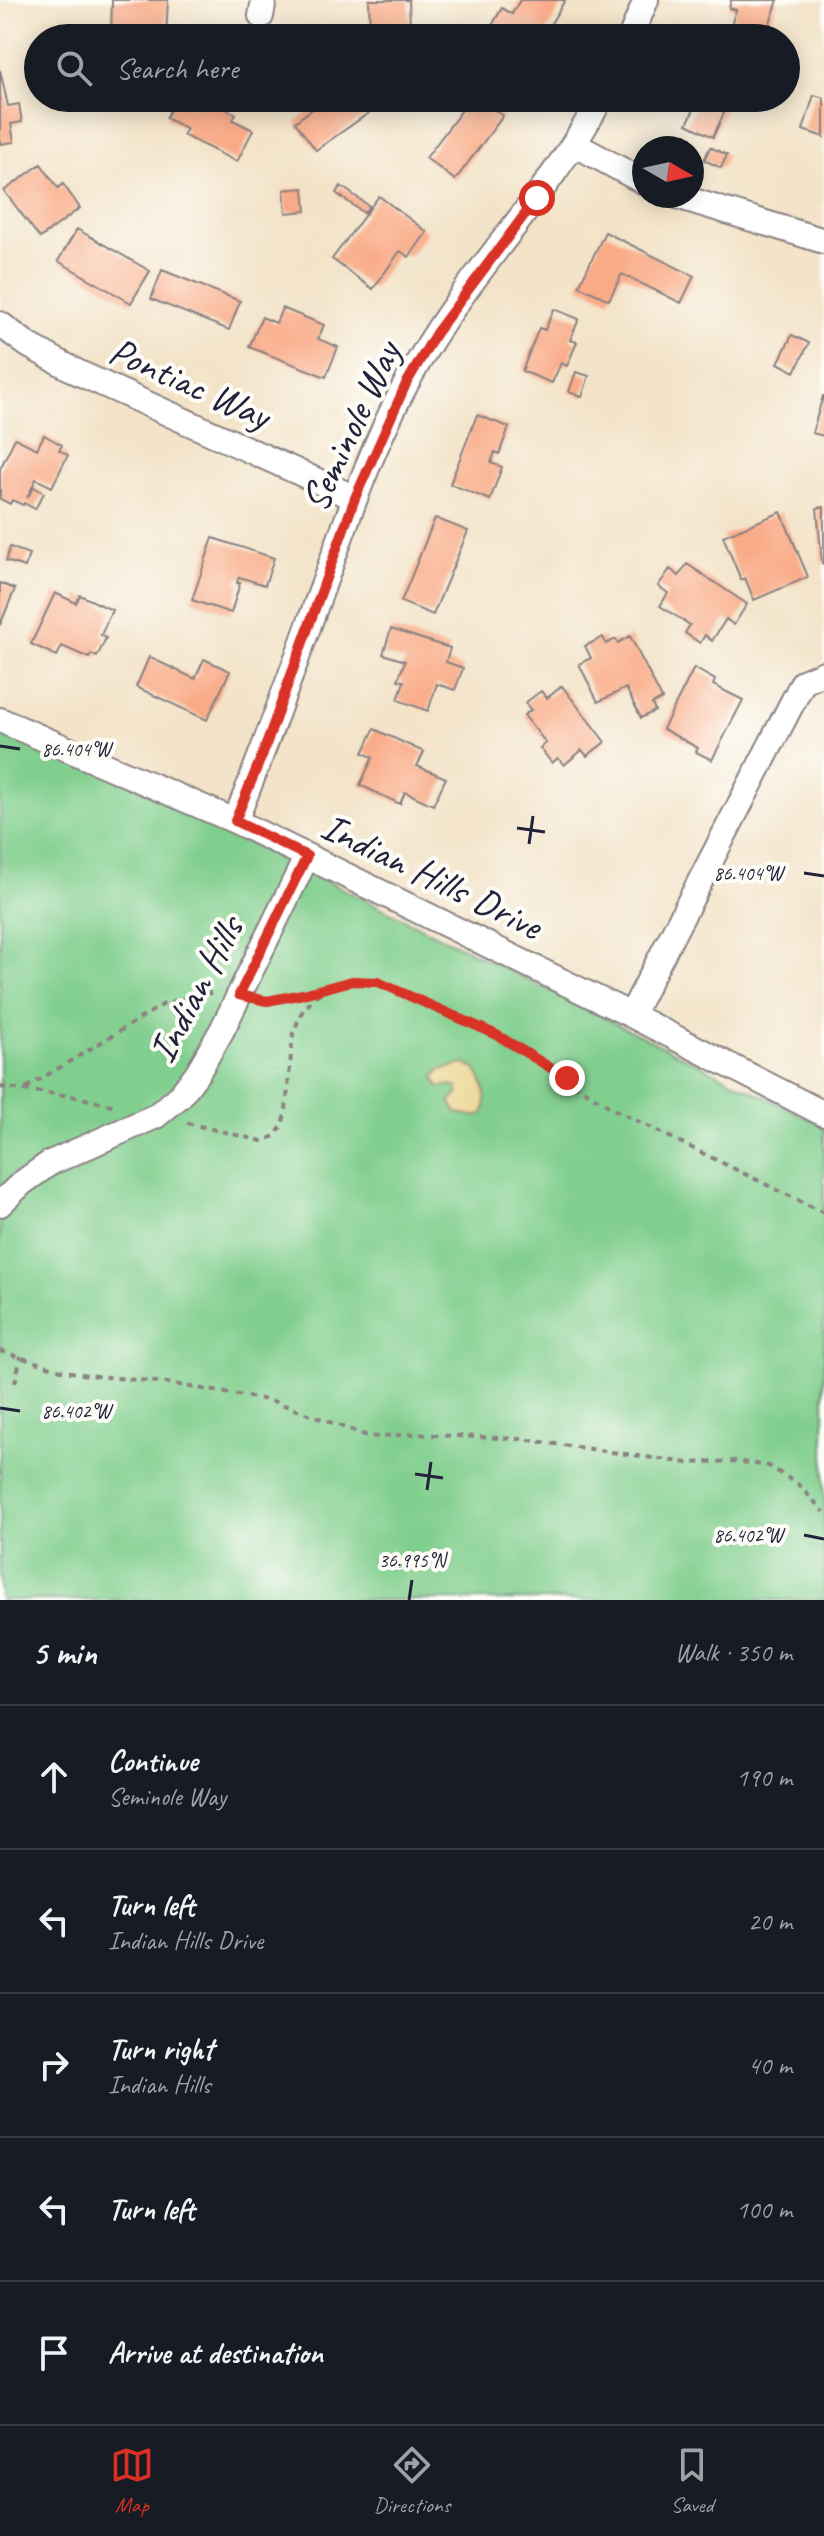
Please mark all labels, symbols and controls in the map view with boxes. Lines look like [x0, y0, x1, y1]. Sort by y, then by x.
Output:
search box [24, 24, 800, 112]
icon: search [52, 46, 96, 90]
text: Search here [116, 49, 238, 87]
north arrow [632, 136, 704, 208]
route start [519, 180, 555, 216]
street label: Pontiac Way [102, 325, 281, 442]
street label: Seminole Way [290, 331, 413, 519]
text: 86.404°W [41, 737, 114, 762]
street label: Indian Hills Drive [313, 801, 553, 952]
text: 86.404°W [713, 861, 786, 886]
street label: Indian Hills [137, 905, 257, 1071]
route end [549, 1060, 585, 1096]
text: 86.402°W [41, 1399, 114, 1424]
text: 86.402°W [713, 1523, 786, 1548]
text: 36.995°N [379, 1548, 448, 1573]
text: 5 min [32, 1631, 97, 1674]
text: Walk · 350 m [675, 1636, 792, 1669]
text: Continue [108, 1742, 198, 1780]
icon: ahead [32, 1755, 76, 1799]
text: 190 m [736, 1761, 792, 1794]
text: Seminole Way [108, 1780, 226, 1813]
text: Turn left [108, 1886, 195, 1924]
icon: left [32, 1899, 76, 1943]
text: 20 m [748, 1905, 792, 1938]
text: Indian Hills Drive [108, 1924, 263, 1957]
text: Turn right [108, 2030, 213, 2068]
icon: right [32, 2043, 76, 2087]
text: 40 m [748, 2049, 792, 2082]
text: Indian Hills [108, 2068, 211, 2101]
icon: left [32, 2187, 76, 2231]
text: Turn left [108, 2190, 195, 2228]
text: 100 m [736, 2193, 792, 2226]
icon: arrive [32, 2331, 76, 2375]
text: Arrive at destination [108, 2334, 323, 2372]
tab: Map [110, 2443, 154, 2519]
tab: Directions [374, 2443, 450, 2519]
tab: Saved [670, 2443, 714, 2519]

